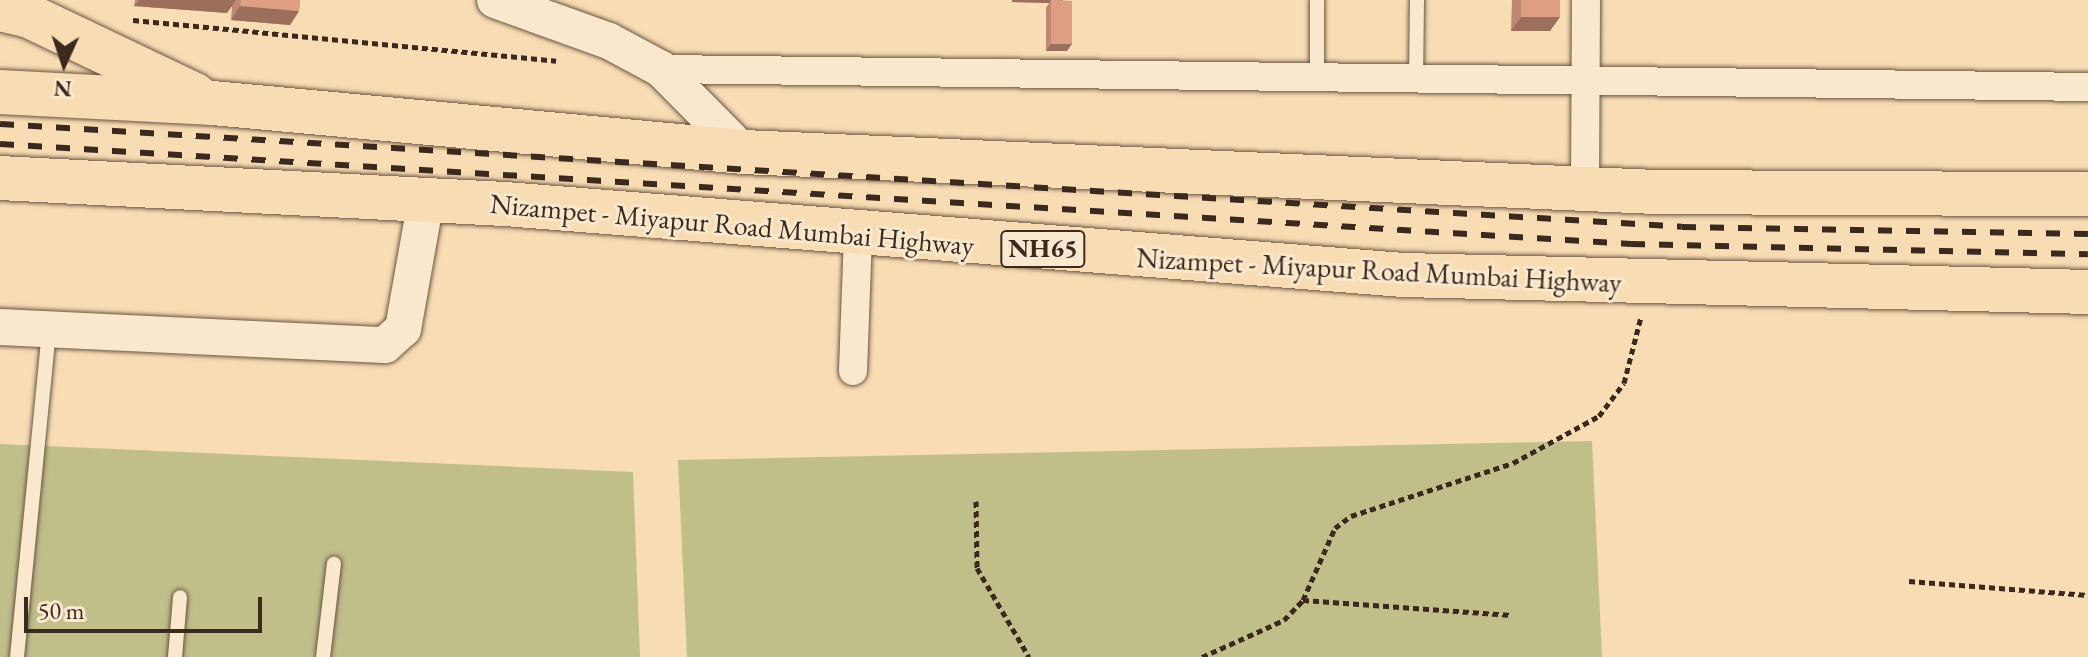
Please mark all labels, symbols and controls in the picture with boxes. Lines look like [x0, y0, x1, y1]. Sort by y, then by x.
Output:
north arrow [24, 24, 104, 104]
text: N [53, 74, 72, 103]
street label: Nizampet - Miyapur Road Mumbai Highway [489, 186, 975, 262]
road number: NH65 [999, 227, 1087, 271]
street label: Nizampet - Miyapur Road Mumbai Highway [1136, 241, 1622, 299]
scale bar [28, 581, 266, 631]
text: 50 m [38, 595, 85, 626]

